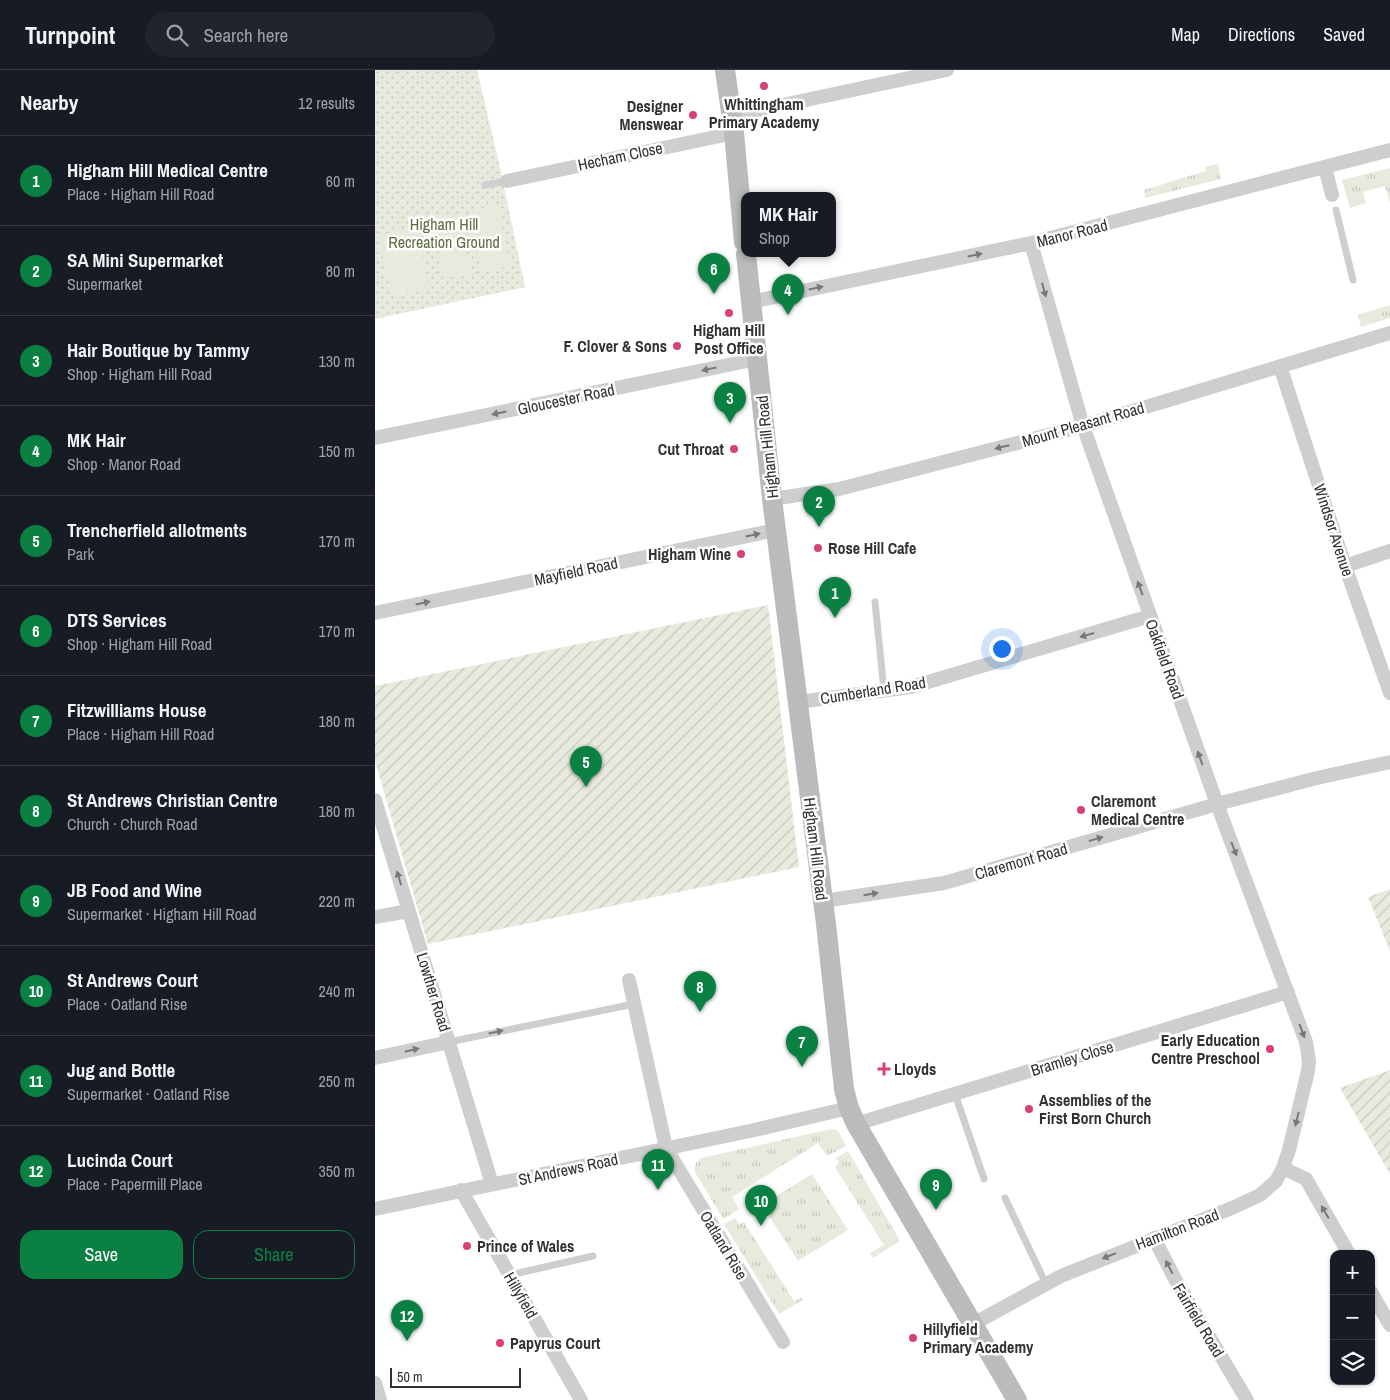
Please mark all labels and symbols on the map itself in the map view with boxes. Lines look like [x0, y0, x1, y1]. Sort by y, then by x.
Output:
marker: Whittingham Primary Academy [758, 80, 770, 92]
place label: Whittingham Primary Academy [709, 93, 820, 133]
place label: Designer Menswear [620, 95, 684, 135]
marker: Designer Menswear [687, 109, 699, 121]
street label: Hecham Close [576, 136, 664, 176]
park label: Higham Hill Recreation Ground [388, 213, 500, 253]
street label: Manor Road [1034, 214, 1110, 252]
one-way arrow [967, 251, 982, 259]
pin: 6 [698, 253, 730, 294]
pin: 4 [772, 274, 804, 315]
one-way arrow [1040, 283, 1048, 298]
one-way arrow [808, 284, 824, 292]
marker: Higham Hill Post Office [723, 307, 735, 319]
place label: Higham Hill Post Office [693, 319, 765, 359]
place label: F. Clover & Sons [563, 335, 667, 357]
marker: F. Clover & Sons [671, 340, 683, 352]
one-way arrow [701, 365, 717, 373]
street label: Gloucester Road [516, 378, 616, 420]
pin: 3 [714, 382, 746, 423]
street label: Higham Hill Road [751, 394, 783, 500]
street label: Mount Pleasant Road [1019, 396, 1147, 452]
one-way arrow [490, 409, 506, 417]
place label: Cut Throat [658, 438, 725, 460]
marker: Cut Throat [728, 443, 740, 455]
one-way arrow [994, 443, 1009, 451]
street label: Windsor Avenue [1309, 481, 1359, 579]
pin: 2 [803, 486, 835, 527]
one-way arrow [746, 531, 761, 539]
place label: Rose Hill Cafe [828, 537, 916, 559]
marker: Rose Hill Cafe [812, 542, 824, 554]
place label: Higham Wine [648, 543, 731, 565]
marker: Higham Wine [735, 548, 747, 560]
street label: Mayfield Road [532, 551, 620, 591]
pin: 1 [819, 577, 851, 618]
one-way arrow [1136, 580, 1144, 595]
one-way arrow [415, 598, 431, 606]
street label: Oakfield Road [1140, 616, 1190, 702]
one-way arrow [1079, 632, 1094, 640]
your location [989, 636, 1015, 662]
street label: Cumberland Road [819, 671, 927, 709]
pin: 5 [570, 746, 602, 787]
one-way arrow [1196, 750, 1203, 765]
place label: Claremont Medical Centre [1091, 790, 1184, 830]
street label: Higham Hill Road [799, 796, 833, 902]
marker: Claremont Medical Centre [1075, 804, 1087, 816]
one-way arrow [1089, 834, 1104, 842]
street label: Claremont Road [972, 837, 1070, 885]
one-way arrow [1230, 842, 1238, 857]
one-way arrow [394, 870, 402, 885]
one-way arrow [863, 890, 879, 898]
street label: Lowther Road [412, 950, 456, 1034]
pin: 8 [684, 971, 716, 1012]
one-way arrow [1298, 1024, 1306, 1039]
pin: 7 [786, 1026, 818, 1067]
one-way arrow [489, 1028, 504, 1036]
place label: Early Education Centre Preschool [1151, 1029, 1260, 1069]
street label: Bramley Close [1028, 1035, 1116, 1081]
marker: Early Education Centre Preschool [1264, 1043, 1276, 1055]
one-way arrow [404, 1046, 419, 1054]
place label: Lloyds [894, 1058, 936, 1080]
marker: Lloyds [878, 1063, 890, 1075]
place label: Assemblies of the First Born Church [1039, 1089, 1151, 1129]
marker: Assemblies of the First Born Church [1023, 1103, 1035, 1115]
one-way arrow [1293, 1111, 1301, 1126]
street label: St Andrews Road [516, 1148, 620, 1190]
pin: 11 [642, 1149, 674, 1190]
pin: 9 [920, 1169, 952, 1210]
pin: 10 [745, 1185, 777, 1226]
street label: Hamilton Road [1132, 1203, 1222, 1255]
one-way arrow [1320, 1205, 1329, 1218]
street label: Oatland Rise [695, 1207, 753, 1283]
place label: Prince of Wales [477, 1235, 574, 1257]
marker: Prince of Wales [461, 1240, 473, 1252]
one-way arrow [1102, 1253, 1116, 1261]
one-way arrow [1165, 1260, 1173, 1275]
street label: Hillyfield [499, 1268, 543, 1322]
street label: Fairfield Road [1168, 1279, 1230, 1361]
pin: 12 [391, 1300, 423, 1341]
place label: Hillyfield Primary Academy [923, 1318, 1034, 1358]
place label: Papyrus Court [510, 1332, 601, 1354]
marker: Hillyfield Primary Academy [907, 1332, 919, 1344]
marker: Papyrus Court [494, 1337, 506, 1349]
scale bar [390, 1365, 521, 1388]

